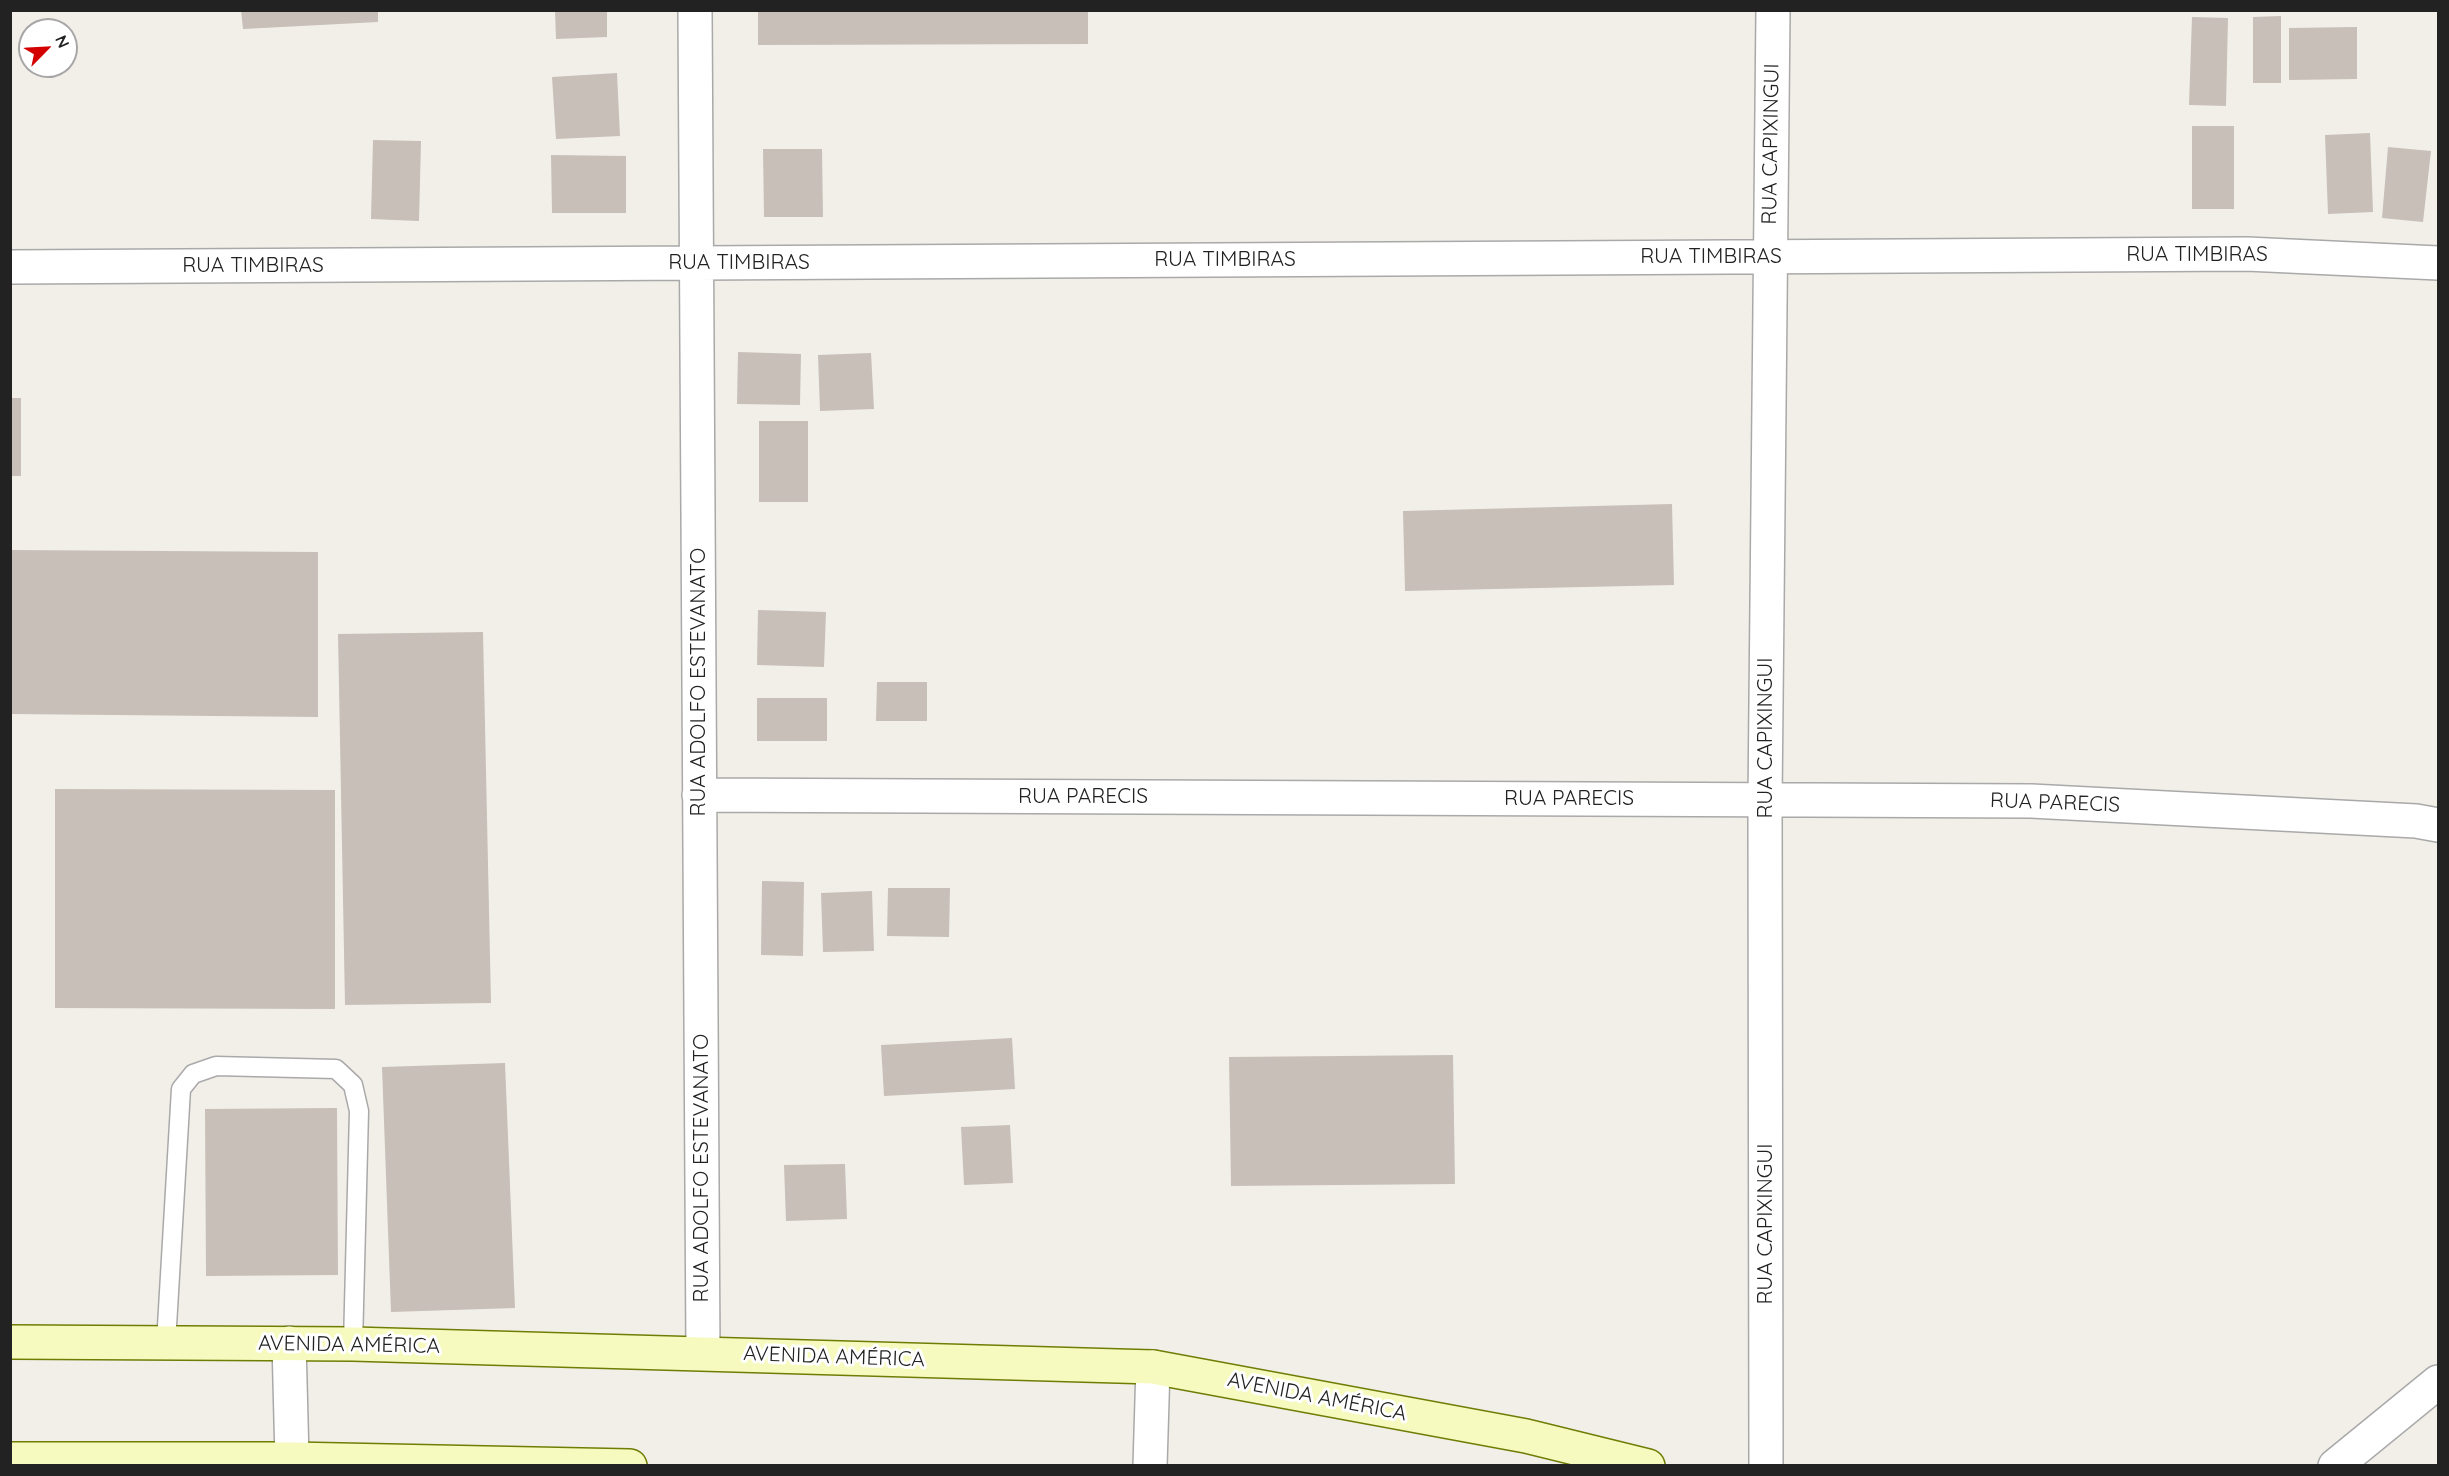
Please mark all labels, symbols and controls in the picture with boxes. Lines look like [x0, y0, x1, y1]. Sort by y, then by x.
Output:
north arrow [18, 18, 78, 78]
text: N [51, 32, 74, 51]
street label: RUA CAPIXINGUI [1757, 63, 1785, 225]
street label: RUA TIMBIRAS [2126, 242, 2268, 268]
street label: RUA TIMBIRAS [1640, 244, 1782, 270]
street label: RUA TIMBIRAS [1154, 247, 1296, 273]
street label: RUA TIMBIRAS [668, 250, 810, 276]
street label: RUA TIMBIRAS [182, 253, 324, 279]
street label: RUA ADOLFO ESTEVANATO [686, 548, 712, 816]
street label: RUA CAPIXINGUI [1753, 657, 1779, 819]
street label: RUA PARECIS [1018, 784, 1148, 810]
street label: RUA PARECIS [1504, 786, 1634, 812]
street label: RUA PARECIS [1990, 788, 2120, 818]
street label: RUA ADOLFO ESTEVANATO [689, 1034, 715, 1302]
street label: RUA CAPIXINGUI [1753, 1143, 1779, 1305]
street label: AVENIDA AMÉRICA [258, 1331, 440, 1359]
street label: AVENIDA AMÉRICA [743, 1341, 925, 1373]
street label: AVENIDA AMÉRICA [1225, 1367, 1409, 1427]

